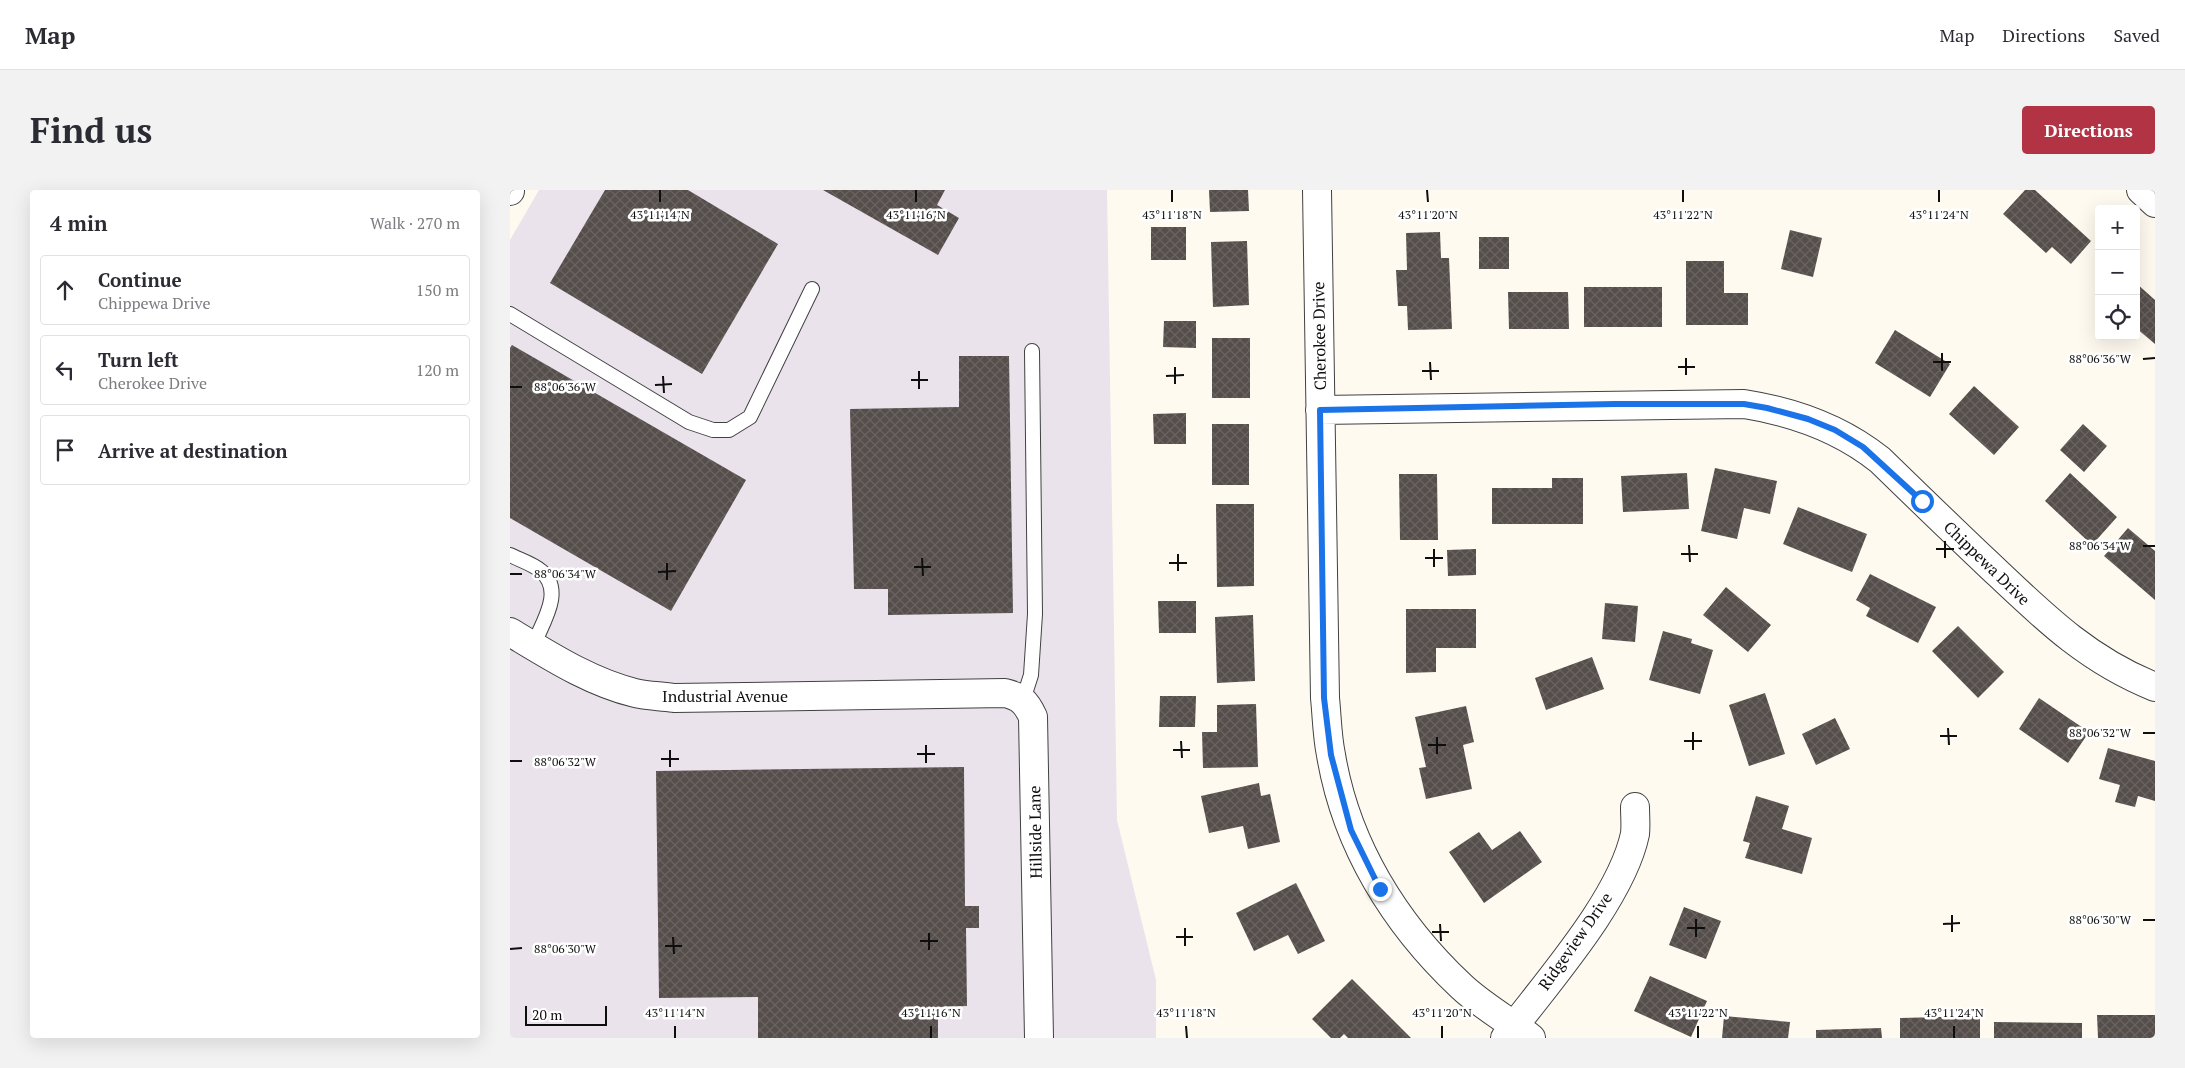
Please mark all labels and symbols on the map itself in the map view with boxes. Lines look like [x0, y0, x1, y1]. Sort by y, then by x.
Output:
text: 43°11'14"N [630, 207, 690, 222]
text: 43°11'16"N [886, 207, 946, 222]
text: 43°11'18"N [1142, 207, 1202, 222]
text: 43°11'20"N [1398, 207, 1458, 222]
text: 43°11'22"N [1653, 207, 1713, 222]
text: 43°11'24"N [1909, 207, 1969, 222]
street label: Cherokee Drive [1307, 281, 1331, 391]
text: 88°06'36"W [2069, 351, 2132, 366]
text: 88°06'36"W [534, 379, 597, 394]
route start [1911, 490, 1934, 513]
street label: Chippewa Drive [1939, 516, 2035, 610]
text: 88°06'34"W [2069, 538, 2132, 553]
text: 88°06'34"W [534, 566, 597, 581]
street label: Industrial Avenue [662, 685, 788, 707]
text: 88°06'32"W [2069, 725, 2132, 740]
text: 88°06'32"W [534, 754, 597, 769]
street label: Hillside Lane [1023, 785, 1047, 879]
route end [1369, 878, 1392, 901]
street label: Ridgeview Drive [1533, 888, 1617, 994]
text: 88°06'30"W [2069, 912, 2132, 927]
text: 88°06'30"W [534, 941, 597, 956]
scale bar [525, 1003, 608, 1026]
text: 43°11'14"N [645, 1005, 705, 1020]
text: 43°11'16"N [901, 1005, 961, 1020]
text: 43°11'18"N [1156, 1005, 1216, 1020]
text: 43°11'20"N [1412, 1005, 1472, 1020]
text: 43°11'22"N [1668, 1005, 1728, 1020]
text: 43°11'24"N [1924, 1005, 1984, 1020]

